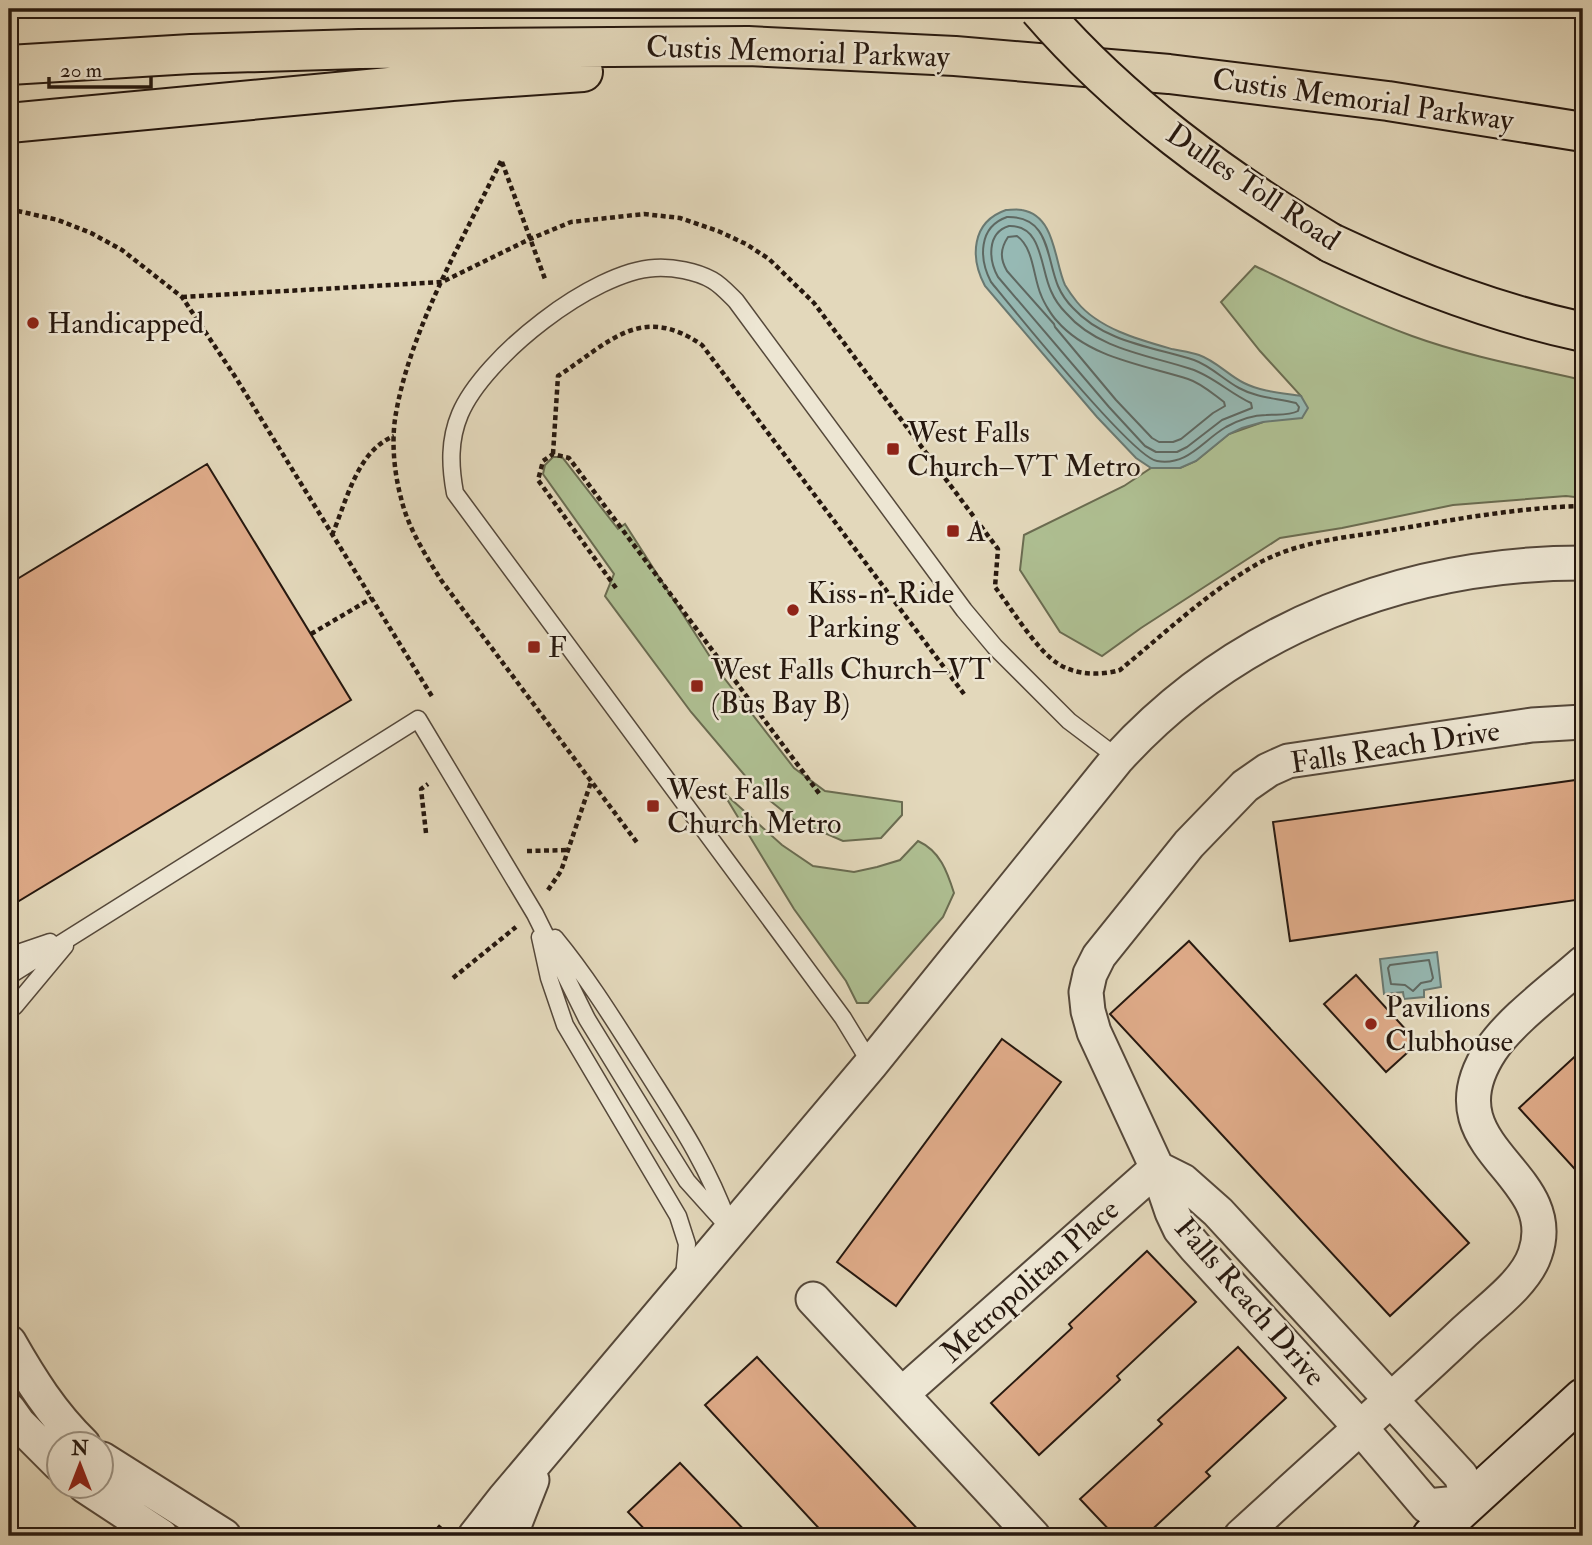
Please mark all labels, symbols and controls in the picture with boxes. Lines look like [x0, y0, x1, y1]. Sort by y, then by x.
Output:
street label: Custis Memorial Parkway [645, 28, 951, 76]
scale bar [49, 46, 150, 90]
text: 20 m [60, 57, 102, 84]
street label: Custis Memorial Parkway [1210, 61, 1517, 140]
street label: Dulles Toll Road [1159, 115, 1347, 259]
place label: Handicapped [47, 305, 204, 342]
marker: Handicapped [25, 315, 41, 331]
place label: West Falls Church–VT Metro [906, 414, 1141, 485]
marker: West Falls Church–VT Metro [885, 441, 901, 457]
place label: A [966, 513, 986, 550]
marker: A [945, 523, 961, 539]
place label: Kiss-n-Ride Parking [807, 575, 954, 646]
marker: Kiss-n-Ride Parking [785, 602, 801, 618]
place label: F [548, 629, 567, 666]
marker: F [526, 639, 542, 655]
place label: West Falls Church–VT (Bus Bay B) [710, 651, 991, 722]
marker: West Falls Church–VT (Bus Bay B) [689, 678, 705, 694]
street label: Falls Reach Drive [1288, 712, 1502, 782]
place label: West Falls Church Metro [666, 771, 842, 842]
marker: West Falls Church Metro [645, 798, 661, 814]
place label: Pavilions Clubhouse [1385, 989, 1513, 1060]
marker: Pavilions Clubhouse [1363, 1016, 1379, 1032]
street label: Metropolitan Place [933, 1191, 1127, 1371]
street label: Falls Reach Drive [1167, 1210, 1333, 1394]
north arrow [46, 1430, 116, 1500]
text: N [70, 1437, 89, 1461]

